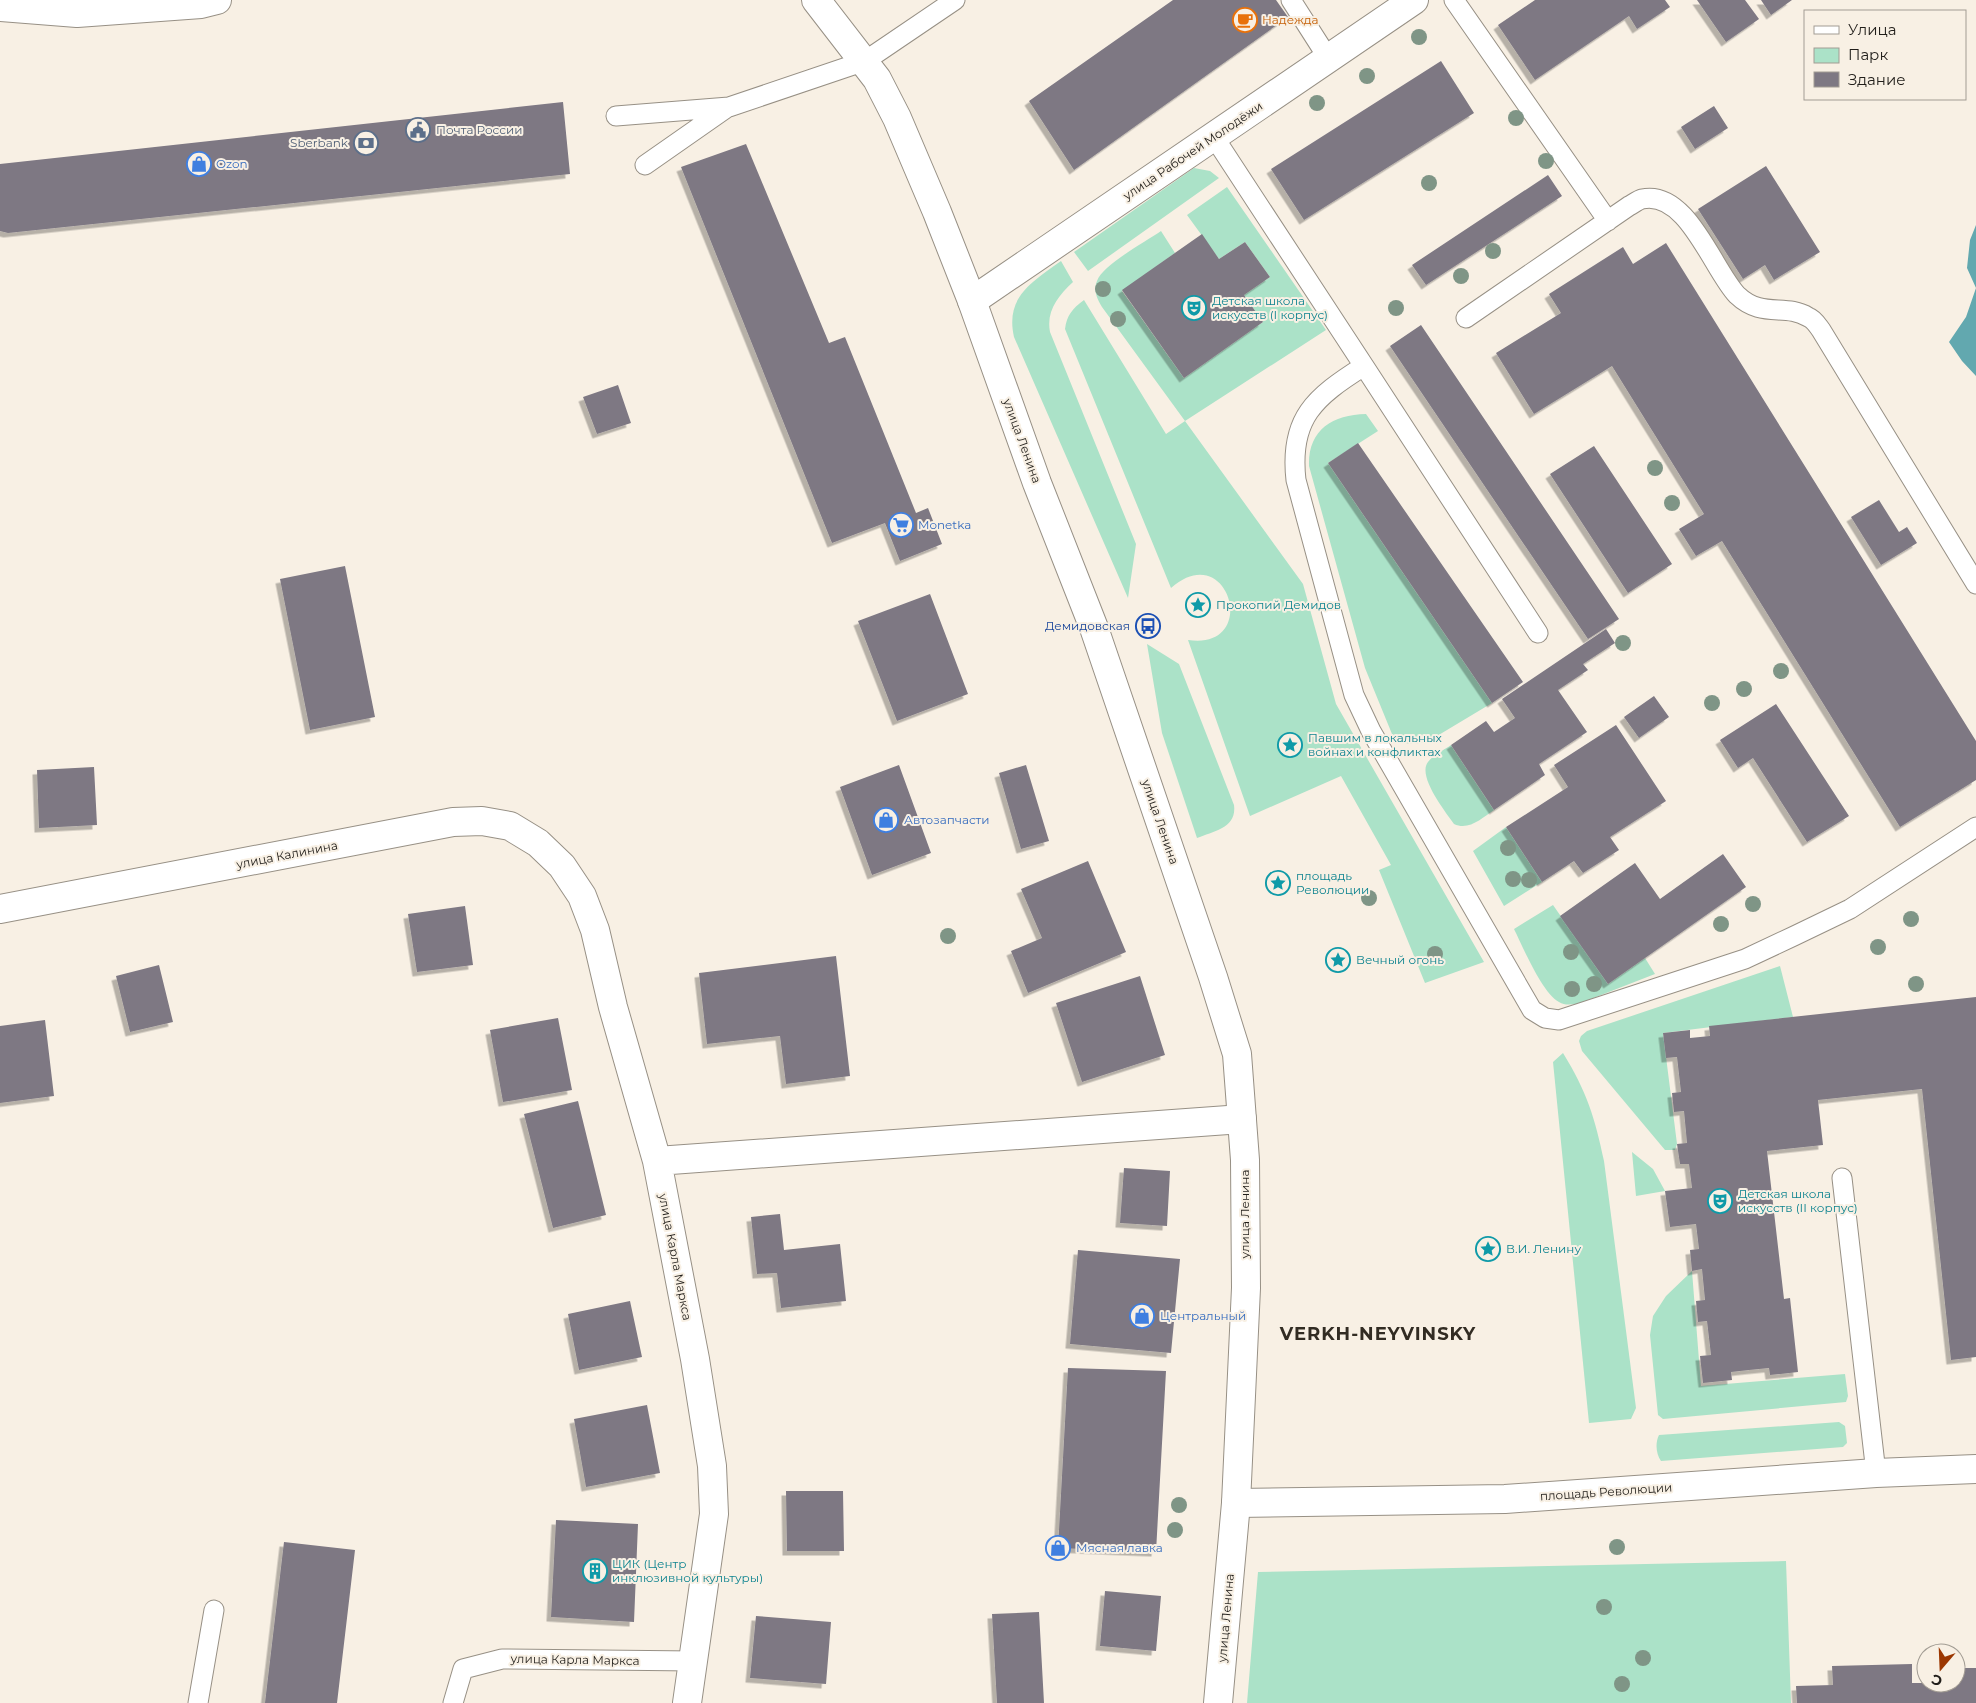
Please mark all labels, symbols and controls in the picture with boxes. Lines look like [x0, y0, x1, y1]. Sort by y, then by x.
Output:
cafe icon: Надежда [1232, 7, 1258, 33]
legend [1804, 10, 1966, 100]
place label: Надежда [1262, 12, 1319, 27]
text: Улица [1848, 20, 1896, 39]
text: Парк [1848, 45, 1888, 64]
text: Здание [1848, 70, 1906, 89]
street label: улица Рабочей Молодёжи [1119, 98, 1265, 204]
public building icon: Почта России [405, 117, 431, 143]
place label: Почта России [436, 122, 522, 137]
bank icon: Sberbank [353, 130, 379, 156]
place label: Sberbank [290, 135, 349, 150]
shop icon: Ozon [186, 151, 212, 177]
place label: Ozon [216, 156, 248, 171]
place label: Детская школа искусств (I корпус) [1212, 293, 1328, 322]
theatre icon: Детская школа искусств (I корпус) [1181, 295, 1207, 321]
street label: улица Ленина [1000, 396, 1045, 485]
supermarket icon: Monetka [888, 512, 914, 538]
place label: Monetka [918, 517, 971, 532]
place icon: Прокопий Демидов [1185, 592, 1211, 618]
place label: Прокопий Демидов [1216, 597, 1341, 612]
bus stop icon: Демидовская [1135, 613, 1161, 639]
place label: Демидовская [1045, 618, 1130, 633]
place label: Павшим в локальных войнах и конфликтах [1308, 730, 1443, 759]
place icon: Павшим в локальных войнах и конфликтах [1277, 732, 1303, 758]
street label: улица Ленина [1139, 776, 1182, 866]
shop icon: Автозапчасти [873, 807, 899, 833]
place label: Автозапчасти [904, 812, 990, 827]
street label: улица Калинина [234, 837, 339, 872]
place label: площадь Революции [1296, 868, 1369, 897]
place icon: площадь Революции [1265, 870, 1291, 896]
place icon: Вечный огонь [1325, 947, 1351, 973]
place label: Вечный огонь [1356, 952, 1444, 967]
street label: улица Ленина [1237, 1170, 1252, 1259]
place label: Детская школа искусств (II корпус) [1738, 1186, 1858, 1215]
theatre icon: Детская школа искусств (II корпус) [1707, 1188, 1733, 1214]
street label: улица Карла Маркса [656, 1191, 695, 1322]
place icon: В.И. Ленину [1475, 1236, 1501, 1262]
place label: В.И. Ленину [1506, 1241, 1581, 1256]
shop icon: Центральный [1129, 1303, 1155, 1329]
place label: Центральный [1160, 1308, 1246, 1323]
district label: VERKH-NEYVINSKY [1279, 1323, 1476, 1345]
street label: площадь Революции [1539, 1479, 1673, 1504]
shop icon: Мясная лавка [1045, 1535, 1071, 1561]
place label: Мясная лавка [1076, 1540, 1163, 1555]
place label: ЦИК (Центр инклюзивной культуры) [612, 1556, 763, 1585]
building icon: ЦИК (Центр инклюзивной культуры) [582, 1558, 608, 1584]
street label: улица Ленина [1214, 1573, 1237, 1664]
north arrow [1916, 1643, 1966, 1693]
street label: улица Карла Маркса [509, 1651, 640, 1668]
text: С [1929, 1670, 1945, 1690]

